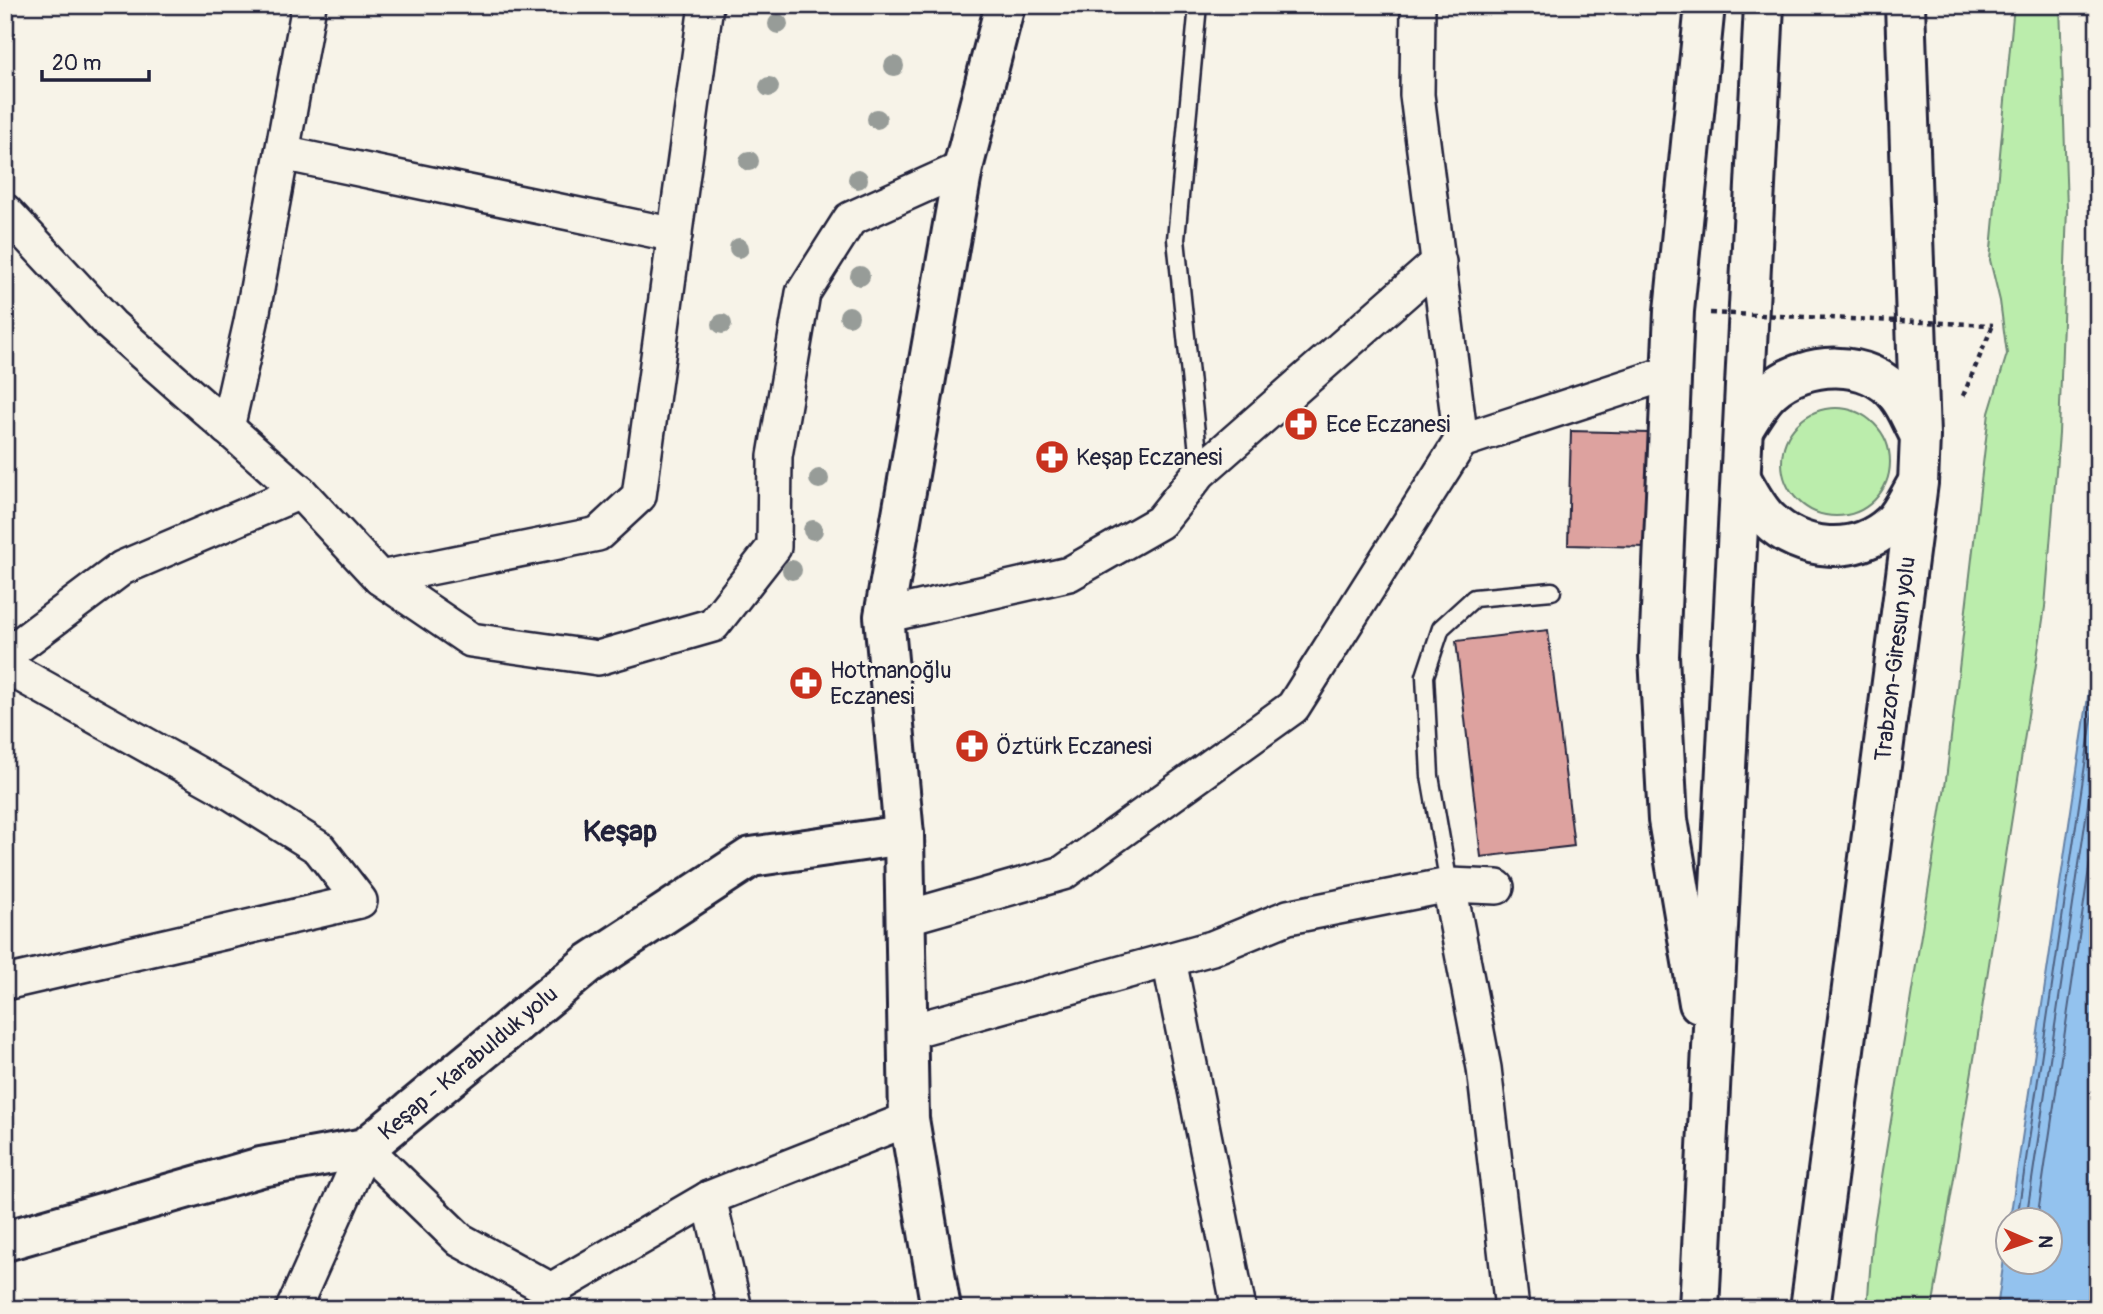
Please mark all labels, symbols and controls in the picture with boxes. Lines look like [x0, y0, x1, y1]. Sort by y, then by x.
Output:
scale bar [42, 38, 149, 82]
text: 20 m [52, 50, 101, 77]
pharmacy icon: Ece Eczanesi [1282, 405, 1320, 443]
place label: Ece Eczanesi [1326, 410, 1450, 439]
pharmacy icon: Keşap Eczanesi [1033, 438, 1071, 476]
place label: Keşap Eczanesi [1076, 443, 1222, 472]
street label: Trabzon-Giresun yolu [1868, 555, 1922, 763]
place label: Hotmanoğlu Eczanesi [830, 656, 952, 711]
pharmacy icon: Hotmanoğlu Eczanesi [787, 664, 825, 702]
pharmacy icon: Öztürk Eczanesi [953, 727, 991, 765]
place label: Öztürk Eczanesi [996, 732, 1152, 761]
district label: Keşap [583, 813, 657, 850]
street label: Keşap - Karabulduk yolu [372, 979, 564, 1147]
north arrow [1994, 1206, 2064, 1276]
text: N [2033, 1235, 2057, 1249]

